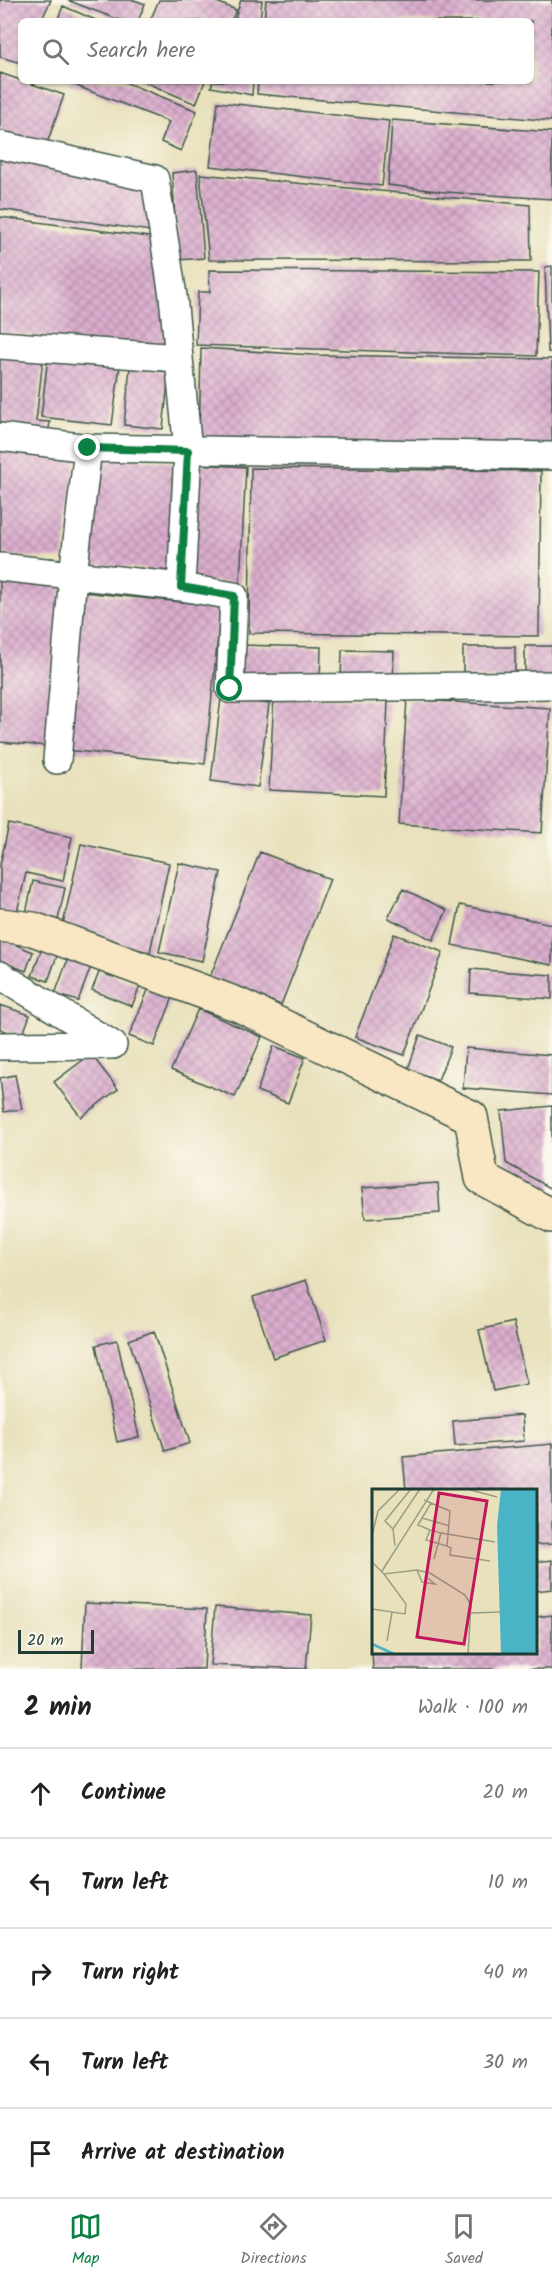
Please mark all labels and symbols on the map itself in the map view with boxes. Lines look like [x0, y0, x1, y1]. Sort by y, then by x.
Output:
route end [74, 434, 100, 460]
route start [216, 675, 242, 701]
inset map [372, 1489, 537, 1654]
scale bar [18, 1627, 94, 1654]

